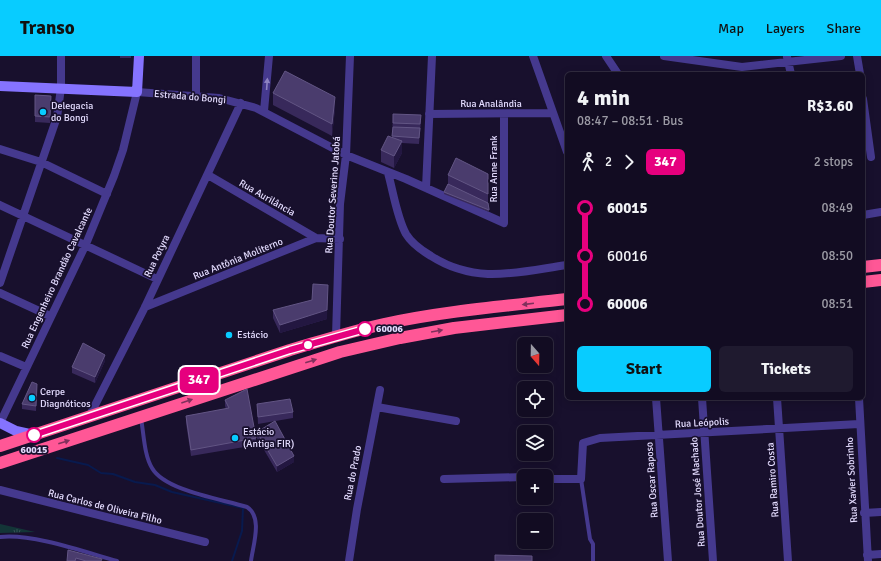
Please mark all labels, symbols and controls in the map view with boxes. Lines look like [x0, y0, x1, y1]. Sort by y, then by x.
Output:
text: Transo [20, 16, 75, 40]
text: Map [718, 20, 744, 37]
text: Layers [766, 20, 805, 37]
text: Share [827, 20, 861, 37]
one-way arrow [264, 78, 271, 90]
text: 4 min [577, 84, 630, 111]
street label: Estrada do Bongi [154, 88, 226, 106]
text: R$3.60 [807, 97, 853, 115]
street label: Rua Analândia [460, 98, 522, 110]
place label: Delegacia do Bongi [51, 100, 93, 124]
marker: Delegacia do Bongi [38, 107, 48, 117]
text: 08:47 – 08:51 · Bus [577, 113, 683, 129]
street label: Rua Doutor Severino Jatobá [323, 136, 343, 254]
street label: Rua Anne Frank [488, 136, 500, 202]
icon: walk [577, 151, 599, 173]
icon: forward [618, 151, 640, 173]
text: 347 [654, 153, 677, 170]
text: 2 [605, 154, 612, 170]
text: 2 stops [814, 154, 853, 170]
street label: Rua Aurilância [237, 177, 297, 219]
text: 60015 [607, 199, 648, 217]
text: 08:49 [821, 200, 853, 216]
street label: Rua Engenheiro Brandão Cavalcante [19, 206, 95, 350]
street label: Rua Potyra [142, 233, 172, 279]
street label: Rua Antônia Moliterno [191, 236, 285, 282]
text: 60016 [607, 247, 648, 265]
text: 08:50 [821, 248, 853, 264]
text: 60006 [607, 295, 648, 313]
text: 08:51 [821, 296, 853, 312]
one-way arrow [522, 300, 534, 307]
marker: 60006 [357, 321, 373, 337]
place label: 60006 [376, 323, 404, 335]
one-way arrow [431, 328, 443, 334]
place label: Estácio [237, 329, 268, 341]
marker: Estácio [224, 330, 234, 340]
north arrow [517, 337, 553, 373]
map controls [517, 337, 553, 549]
unlabelled marker [302, 339, 314, 351]
button: Start [577, 346, 711, 392]
button: Tickets [719, 346, 853, 392]
one-way arrow [305, 358, 317, 364]
line badge: 347 [176, 367, 222, 393]
text: 347 [188, 371, 210, 388]
button: locate [517, 381, 553, 417]
place label: Cerpe Diagnóticos [40, 386, 91, 410]
marker: Cerpe Diagnóticos [27, 393, 37, 403]
one-way arrow [181, 398, 193, 404]
street label: Rua Leópolis [675, 416, 730, 430]
button: layers [517, 425, 553, 461]
place label: Estácio (Antiga FIR) [243, 426, 294, 450]
marker: 60015 [26, 427, 42, 443]
marker: Estácio (Antiga FIR) [230, 433, 240, 443]
street label: Rua Doutor José Machado [688, 437, 708, 547]
street label: Rua Xavier Sobrinho [844, 437, 860, 523]
one-way arrow [58, 439, 70, 445]
street label: Rua Oscar Raposo [643, 442, 661, 518]
street label: Rua Ramiro Costa [764, 442, 782, 518]
place label: 60015 [20, 444, 48, 456]
street label: Rua do Prado [342, 444, 364, 502]
button: + [517, 469, 553, 505]
street label: Rua Carlos de Oliveira Filho [47, 487, 163, 527]
button: − [517, 513, 553, 549]

